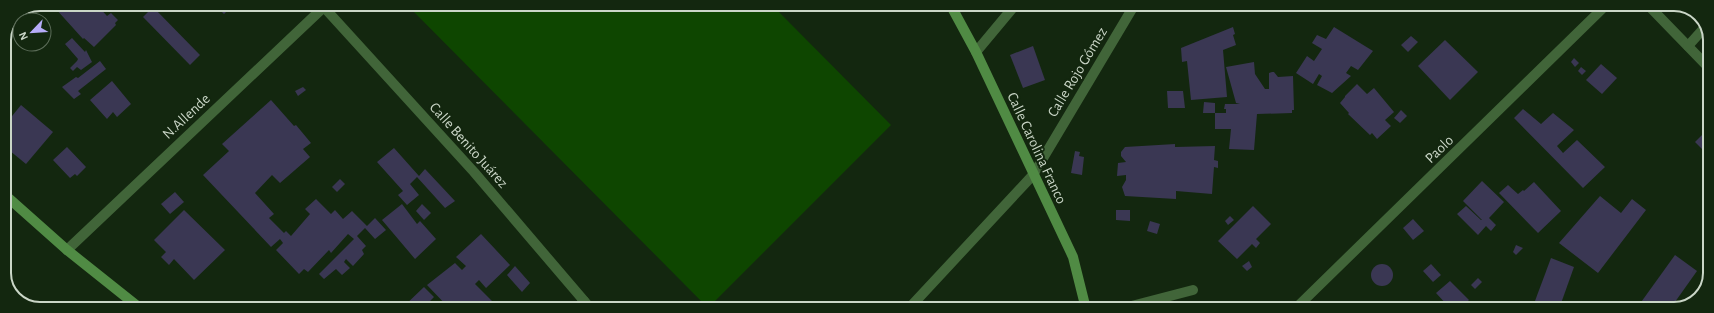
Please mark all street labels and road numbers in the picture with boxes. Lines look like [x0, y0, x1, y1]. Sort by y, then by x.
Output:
street label: Calle Rojo Gómez [1045, 25, 1110, 120]
street label: Calle Carolina Franco [1004, 90, 1069, 206]
street label: N.Allende [160, 91, 213, 142]
street label: Calle Benito Juárez [427, 100, 511, 191]
street label: Paolo [1422, 133, 1456, 166]

